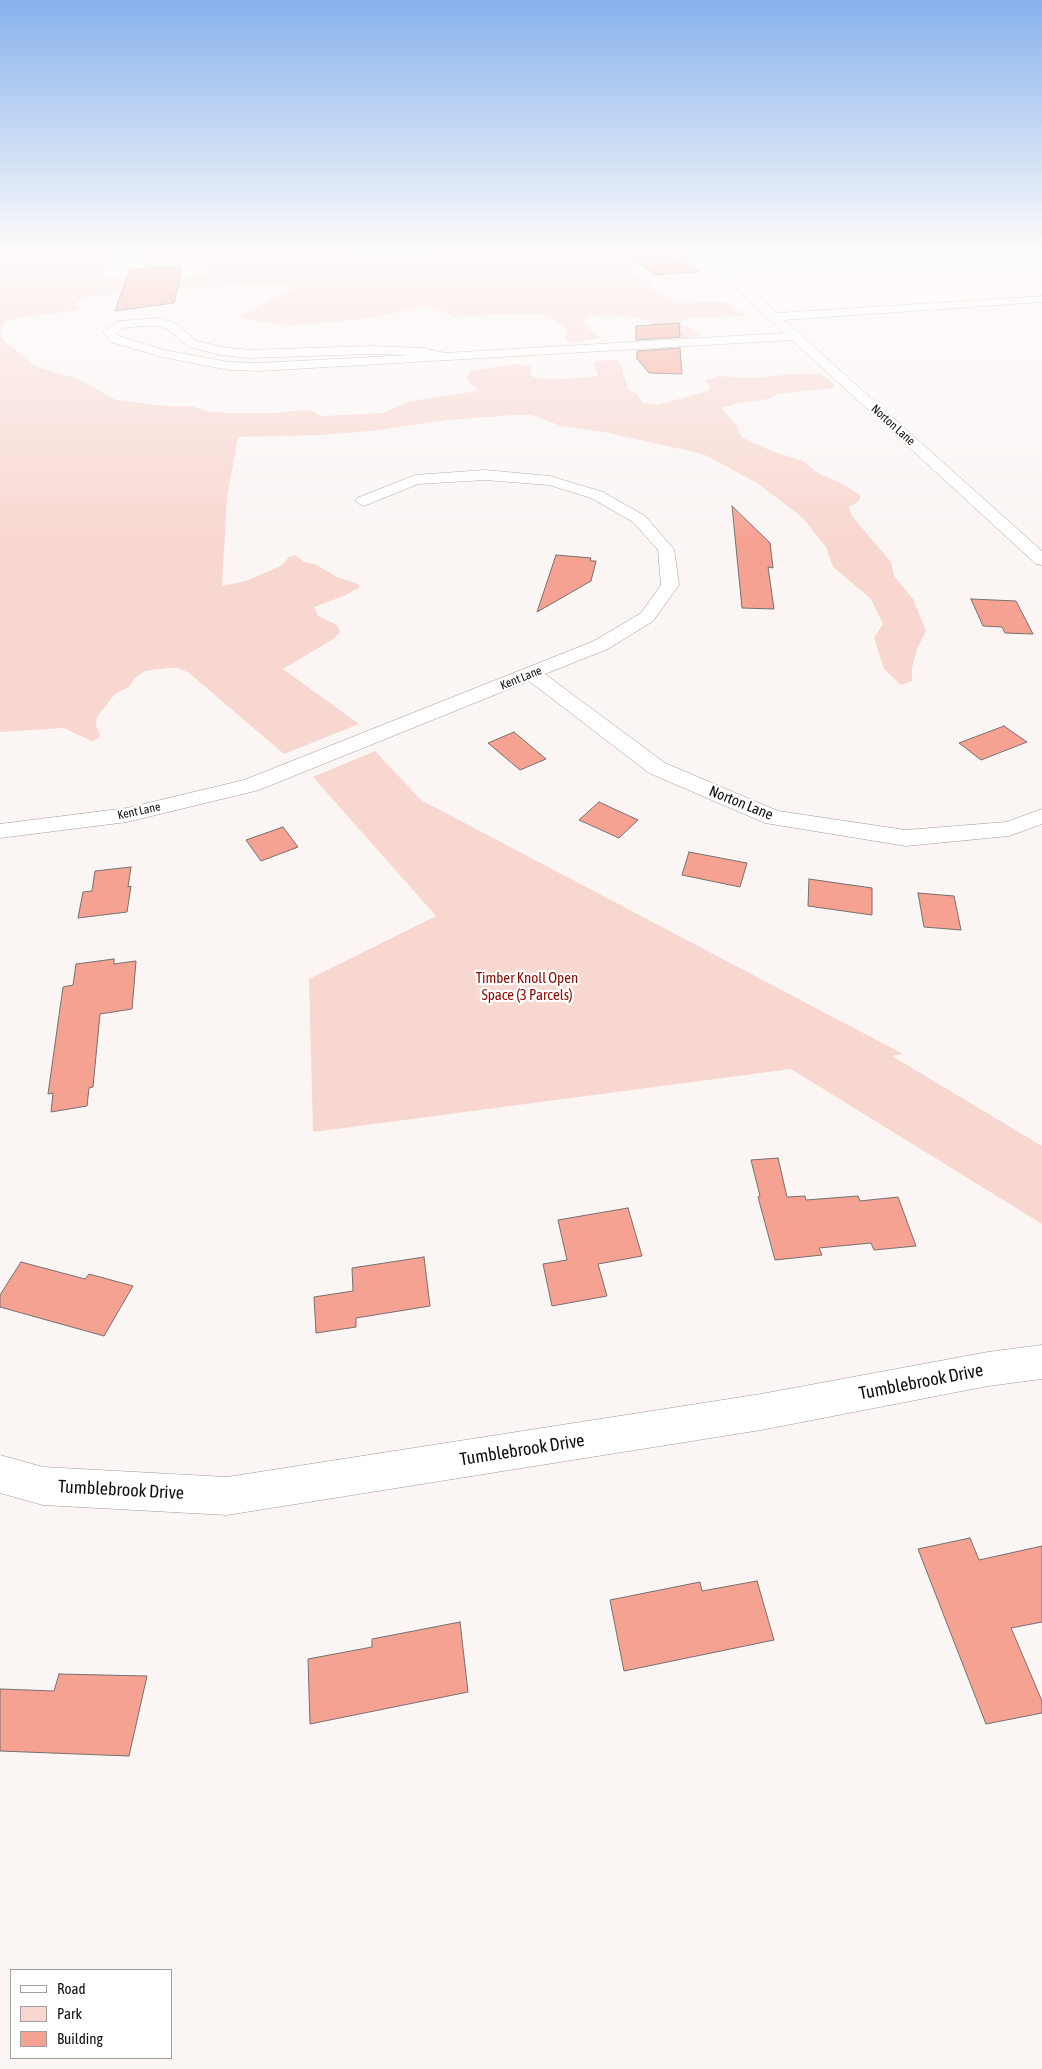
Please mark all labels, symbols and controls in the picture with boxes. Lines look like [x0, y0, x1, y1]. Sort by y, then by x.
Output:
street label: Norton Lane [868, 402, 918, 448]
street label: Kent Lane [498, 663, 544, 693]
street label: Norton Lane [706, 782, 776, 824]
street label: Kent Lane [116, 799, 162, 823]
park label: Timber Knoll Open Space (3 Parcels) [476, 969, 578, 1004]
street label: Tumblebrook Drive [857, 1359, 985, 1405]
street label: Tumblebrook Drive [458, 1429, 586, 1471]
street label: Tumblebrook Drive [58, 1476, 184, 1504]
legend [10, 1969, 172, 2059]
text: Road [57, 1980, 86, 1997]
text: Park [57, 2005, 82, 2022]
text: Building [57, 2030, 103, 2047]

